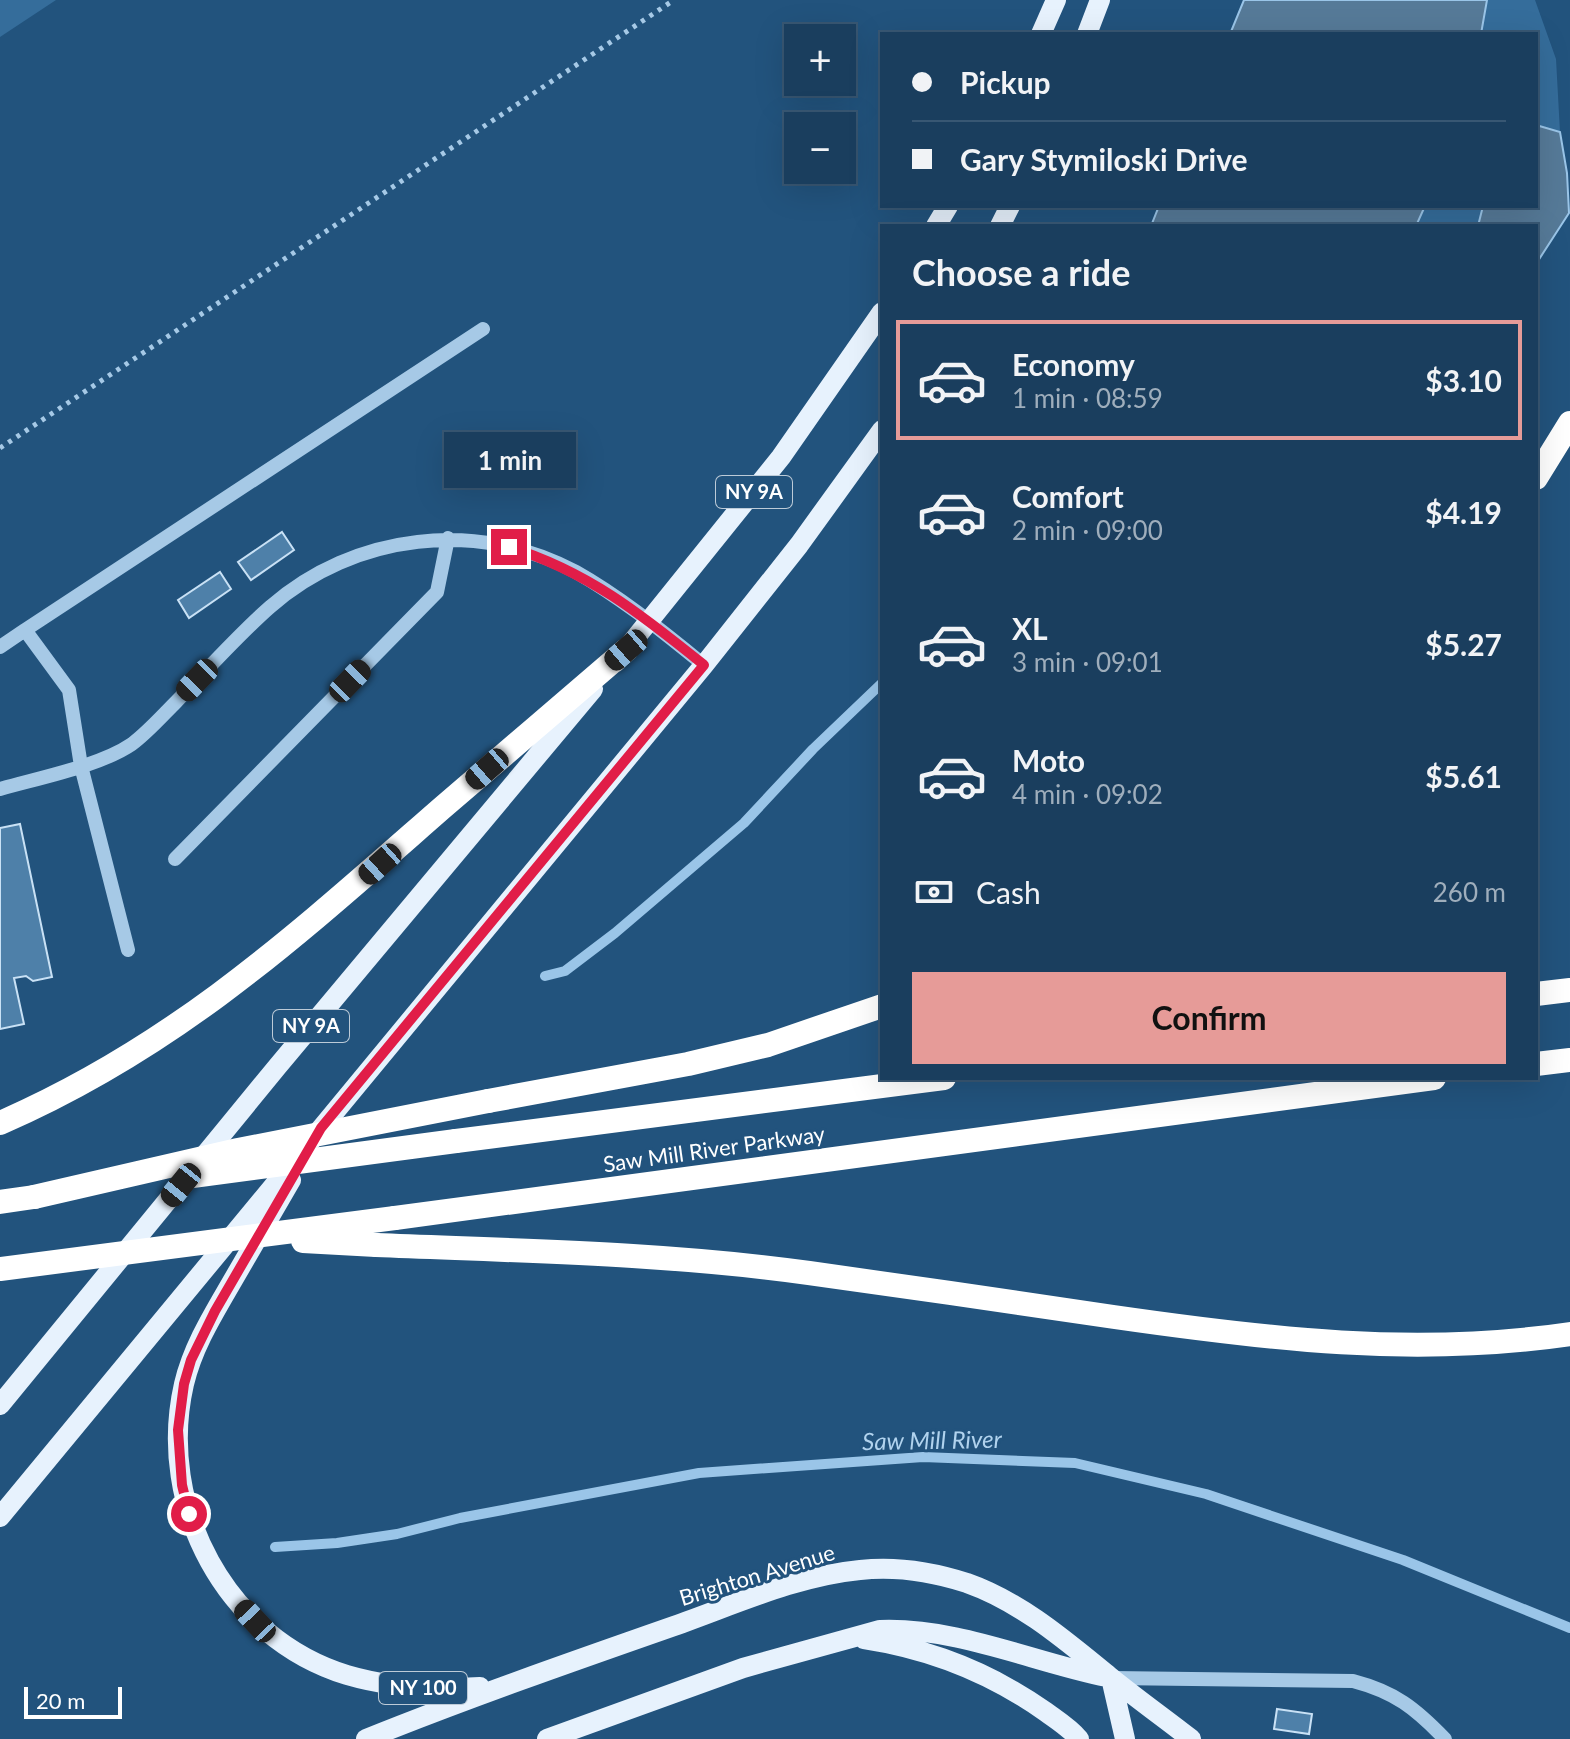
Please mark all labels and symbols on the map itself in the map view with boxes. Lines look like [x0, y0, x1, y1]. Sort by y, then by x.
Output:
callout: 1 min [443, 431, 575, 487]
road number: NY 9A [716, 476, 792, 508]
route end [491, 529, 527, 565]
car [600, 625, 652, 675]
car [172, 654, 222, 706]
car [325, 655, 375, 707]
car [461, 744, 513, 794]
car [354, 839, 406, 889]
road number: NY 9A [273, 1010, 349, 1042]
street label: Saw Mill River Parkway [601, 1119, 827, 1177]
car [157, 1159, 205, 1211]
water label: Saw Mill River [862, 1424, 1003, 1455]
route start [171, 1496, 207, 1532]
street label: Brighton Avenue [676, 1538, 838, 1611]
car [230, 1595, 280, 1647]
road number: NY 100 [379, 1672, 467, 1704]
scale bar [24, 1683, 122, 1719]

